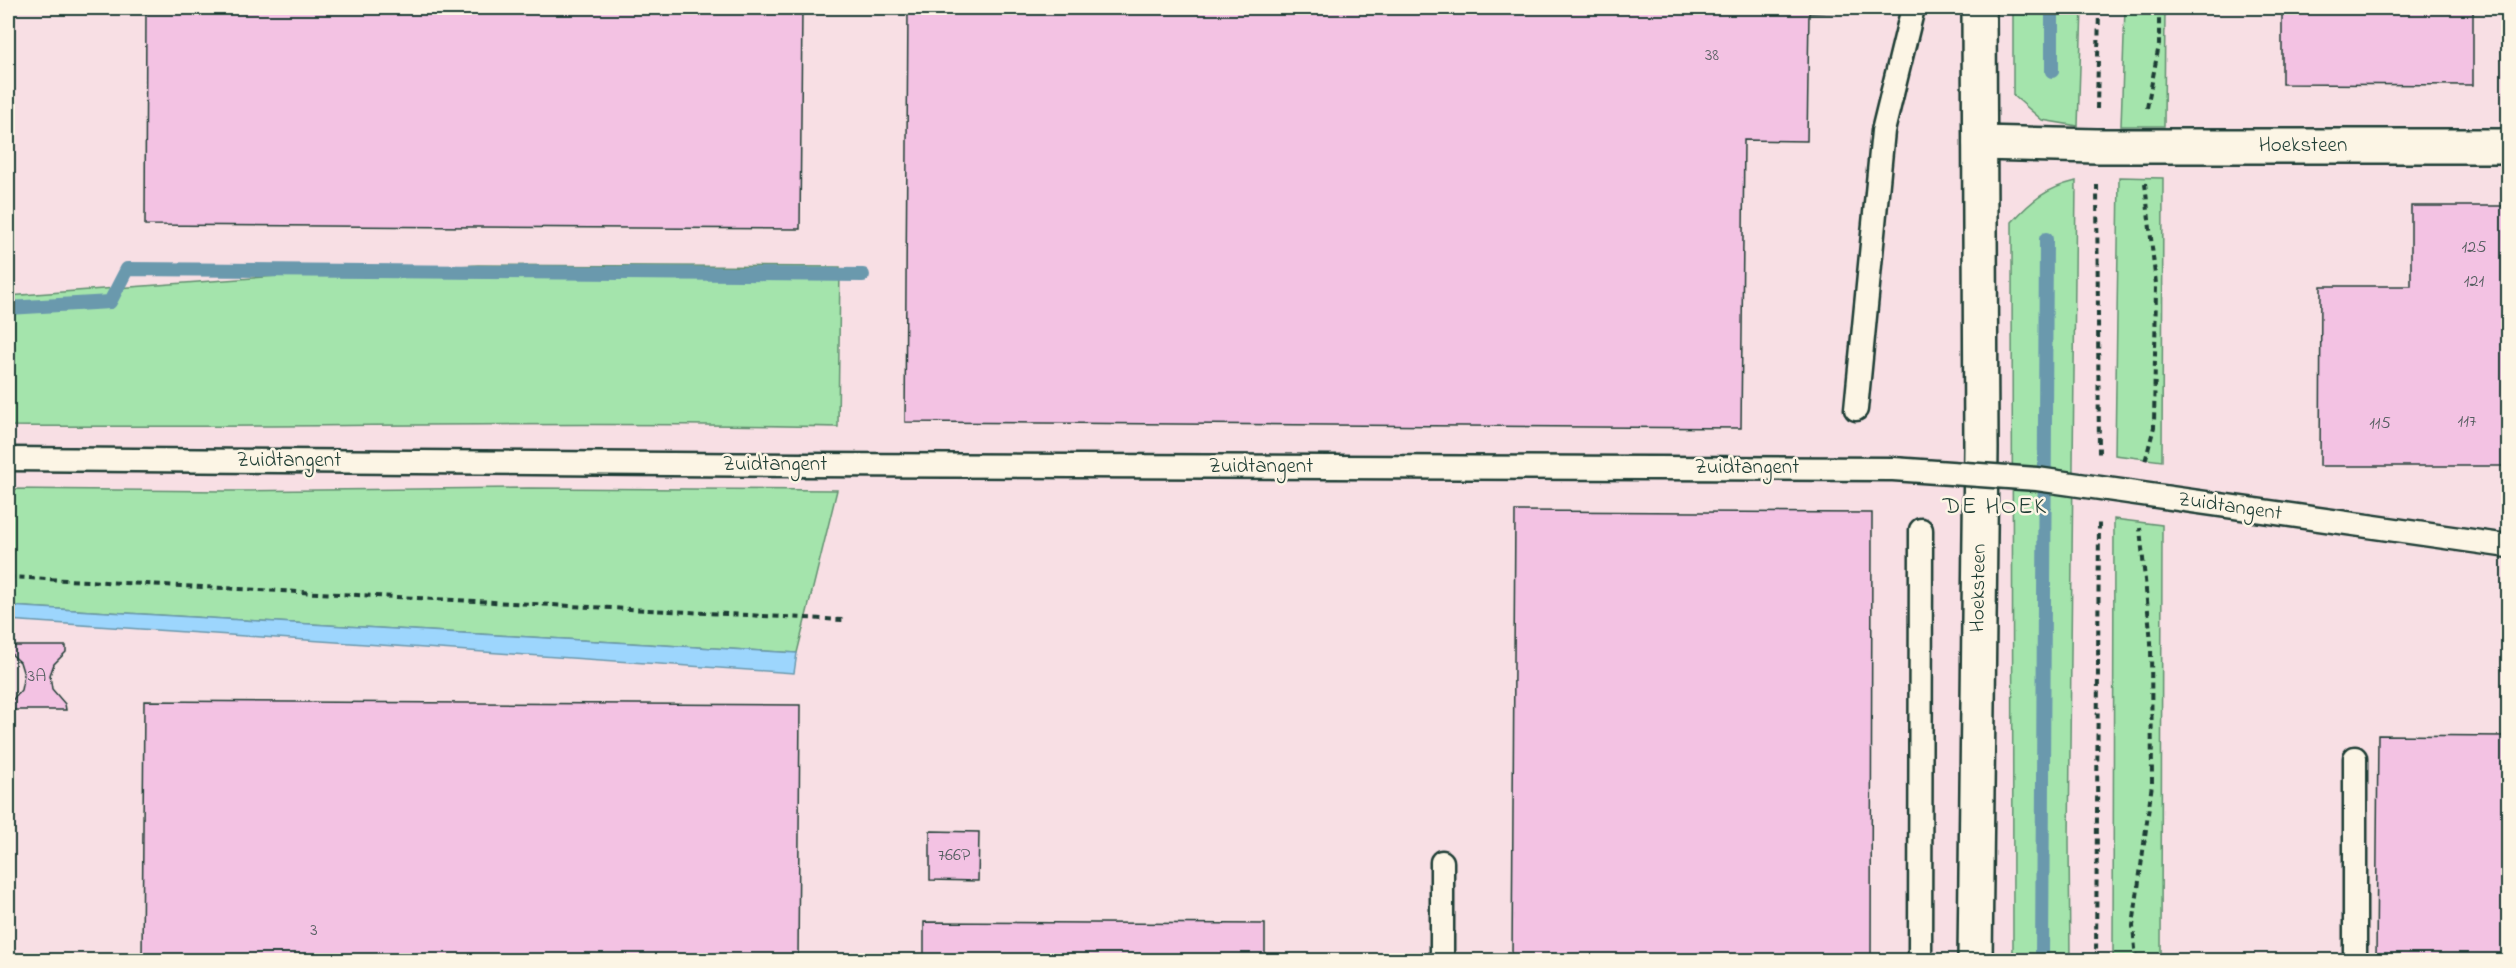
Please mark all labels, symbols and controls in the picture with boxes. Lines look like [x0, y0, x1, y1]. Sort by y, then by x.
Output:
house number: 38 [1705, 43, 1719, 69]
street label: Hoeksteen [2259, 131, 2347, 161]
house number: 125 [2462, 235, 2486, 261]
house number: 121 [2464, 269, 2484, 295]
house number: 117 [2458, 409, 2477, 435]
house number: 115 [2369, 411, 2391, 437]
street label: Zuidtangent [237, 446, 341, 478]
street label: Zuidtangent [723, 450, 827, 482]
street label: Zuidtangent [1209, 452, 1313, 484]
street label: Zuidtangent [1695, 453, 1799, 485]
street label: Zuidtangent [2176, 485, 2284, 531]
district label: DE HOEK [1942, 490, 2047, 525]
street label: Hoeksteen [1963, 543, 1995, 633]
house number: 3A [28, 664, 46, 690]
house number: 766P [938, 843, 971, 869]
house number: 3 [310, 918, 318, 944]

